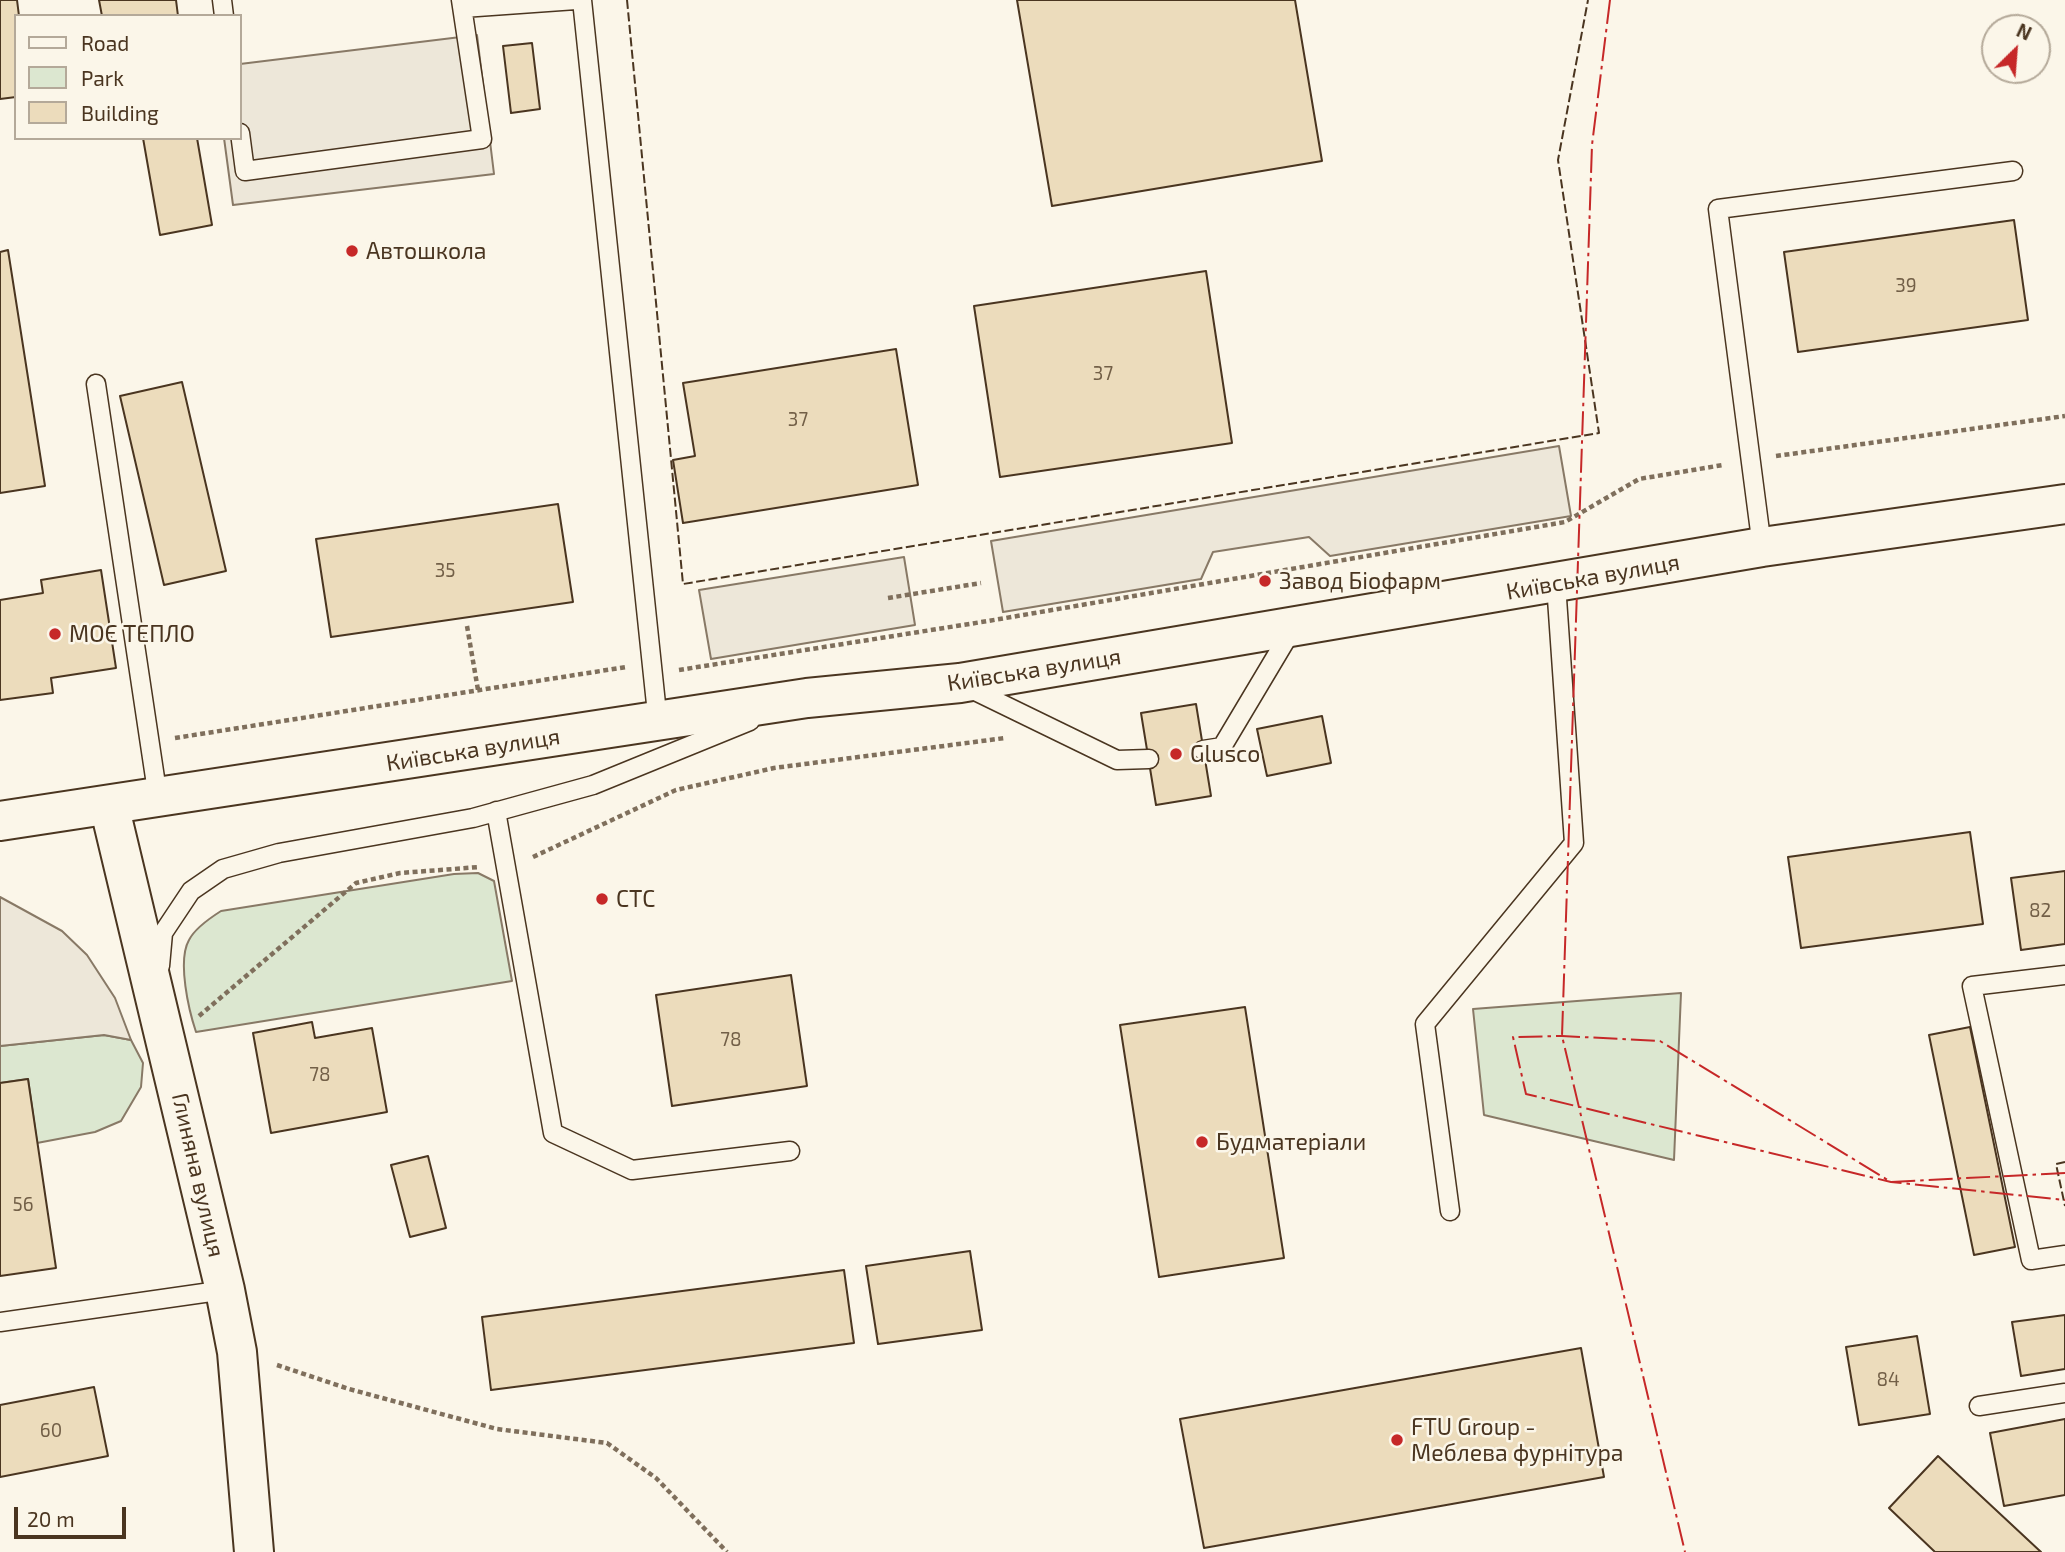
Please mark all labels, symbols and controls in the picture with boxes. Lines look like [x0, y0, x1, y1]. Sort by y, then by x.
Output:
legend [14, 14, 242, 140]
north arrow [1981, 14, 2051, 84]
text: N [2013, 18, 2035, 45]
text: Road [81, 30, 129, 55]
text: Park [81, 65, 124, 90]
text: Building [81, 100, 159, 125]
place label: Автошкола [366, 237, 487, 265]
marker: Автошкола [344, 243, 360, 259]
house number: 39 [1895, 275, 1917, 297]
house number: 37 [1093, 363, 1113, 385]
house number: 37 [788, 409, 808, 431]
street label: Київська вулиця [1504, 548, 1682, 606]
house number: 35 [435, 560, 455, 582]
place label: Завод Біофарм [1279, 567, 1441, 595]
marker: Завод Біофарм [1257, 573, 1273, 589]
place label: МОЄ ТЕПЛО [69, 620, 195, 648]
marker: МОЄ ТЕПЛО [47, 626, 63, 642]
street label: Київська вулиця [945, 643, 1123, 697]
street label: Київська вулиця [384, 723, 562, 777]
place label: Glusco [1190, 740, 1260, 768]
marker: Glusco [1168, 746, 1184, 762]
place label: СТС [616, 885, 655, 913]
marker: СТС [594, 891, 610, 907]
house number: 82 [2029, 900, 2051, 922]
house number: 78 [720, 1029, 742, 1051]
house number: 78 [309, 1064, 331, 1086]
street label: Глиняна вулиця [166, 1090, 230, 1260]
place label: Будматеріали [1216, 1128, 1366, 1156]
marker: Будматеріали [1194, 1134, 1210, 1150]
house number: 56 [12, 1194, 34, 1216]
house number: 84 [1876, 1369, 1900, 1391]
place label: FTU Group - Меблева фурнітура [1411, 1413, 1623, 1467]
house number: 60 [40, 1420, 62, 1442]
marker: FTU Group - Меблева фурнітура [1389, 1432, 1405, 1448]
scale bar [18, 1492, 130, 1536]
text: 20 m [27, 1506, 75, 1531]

